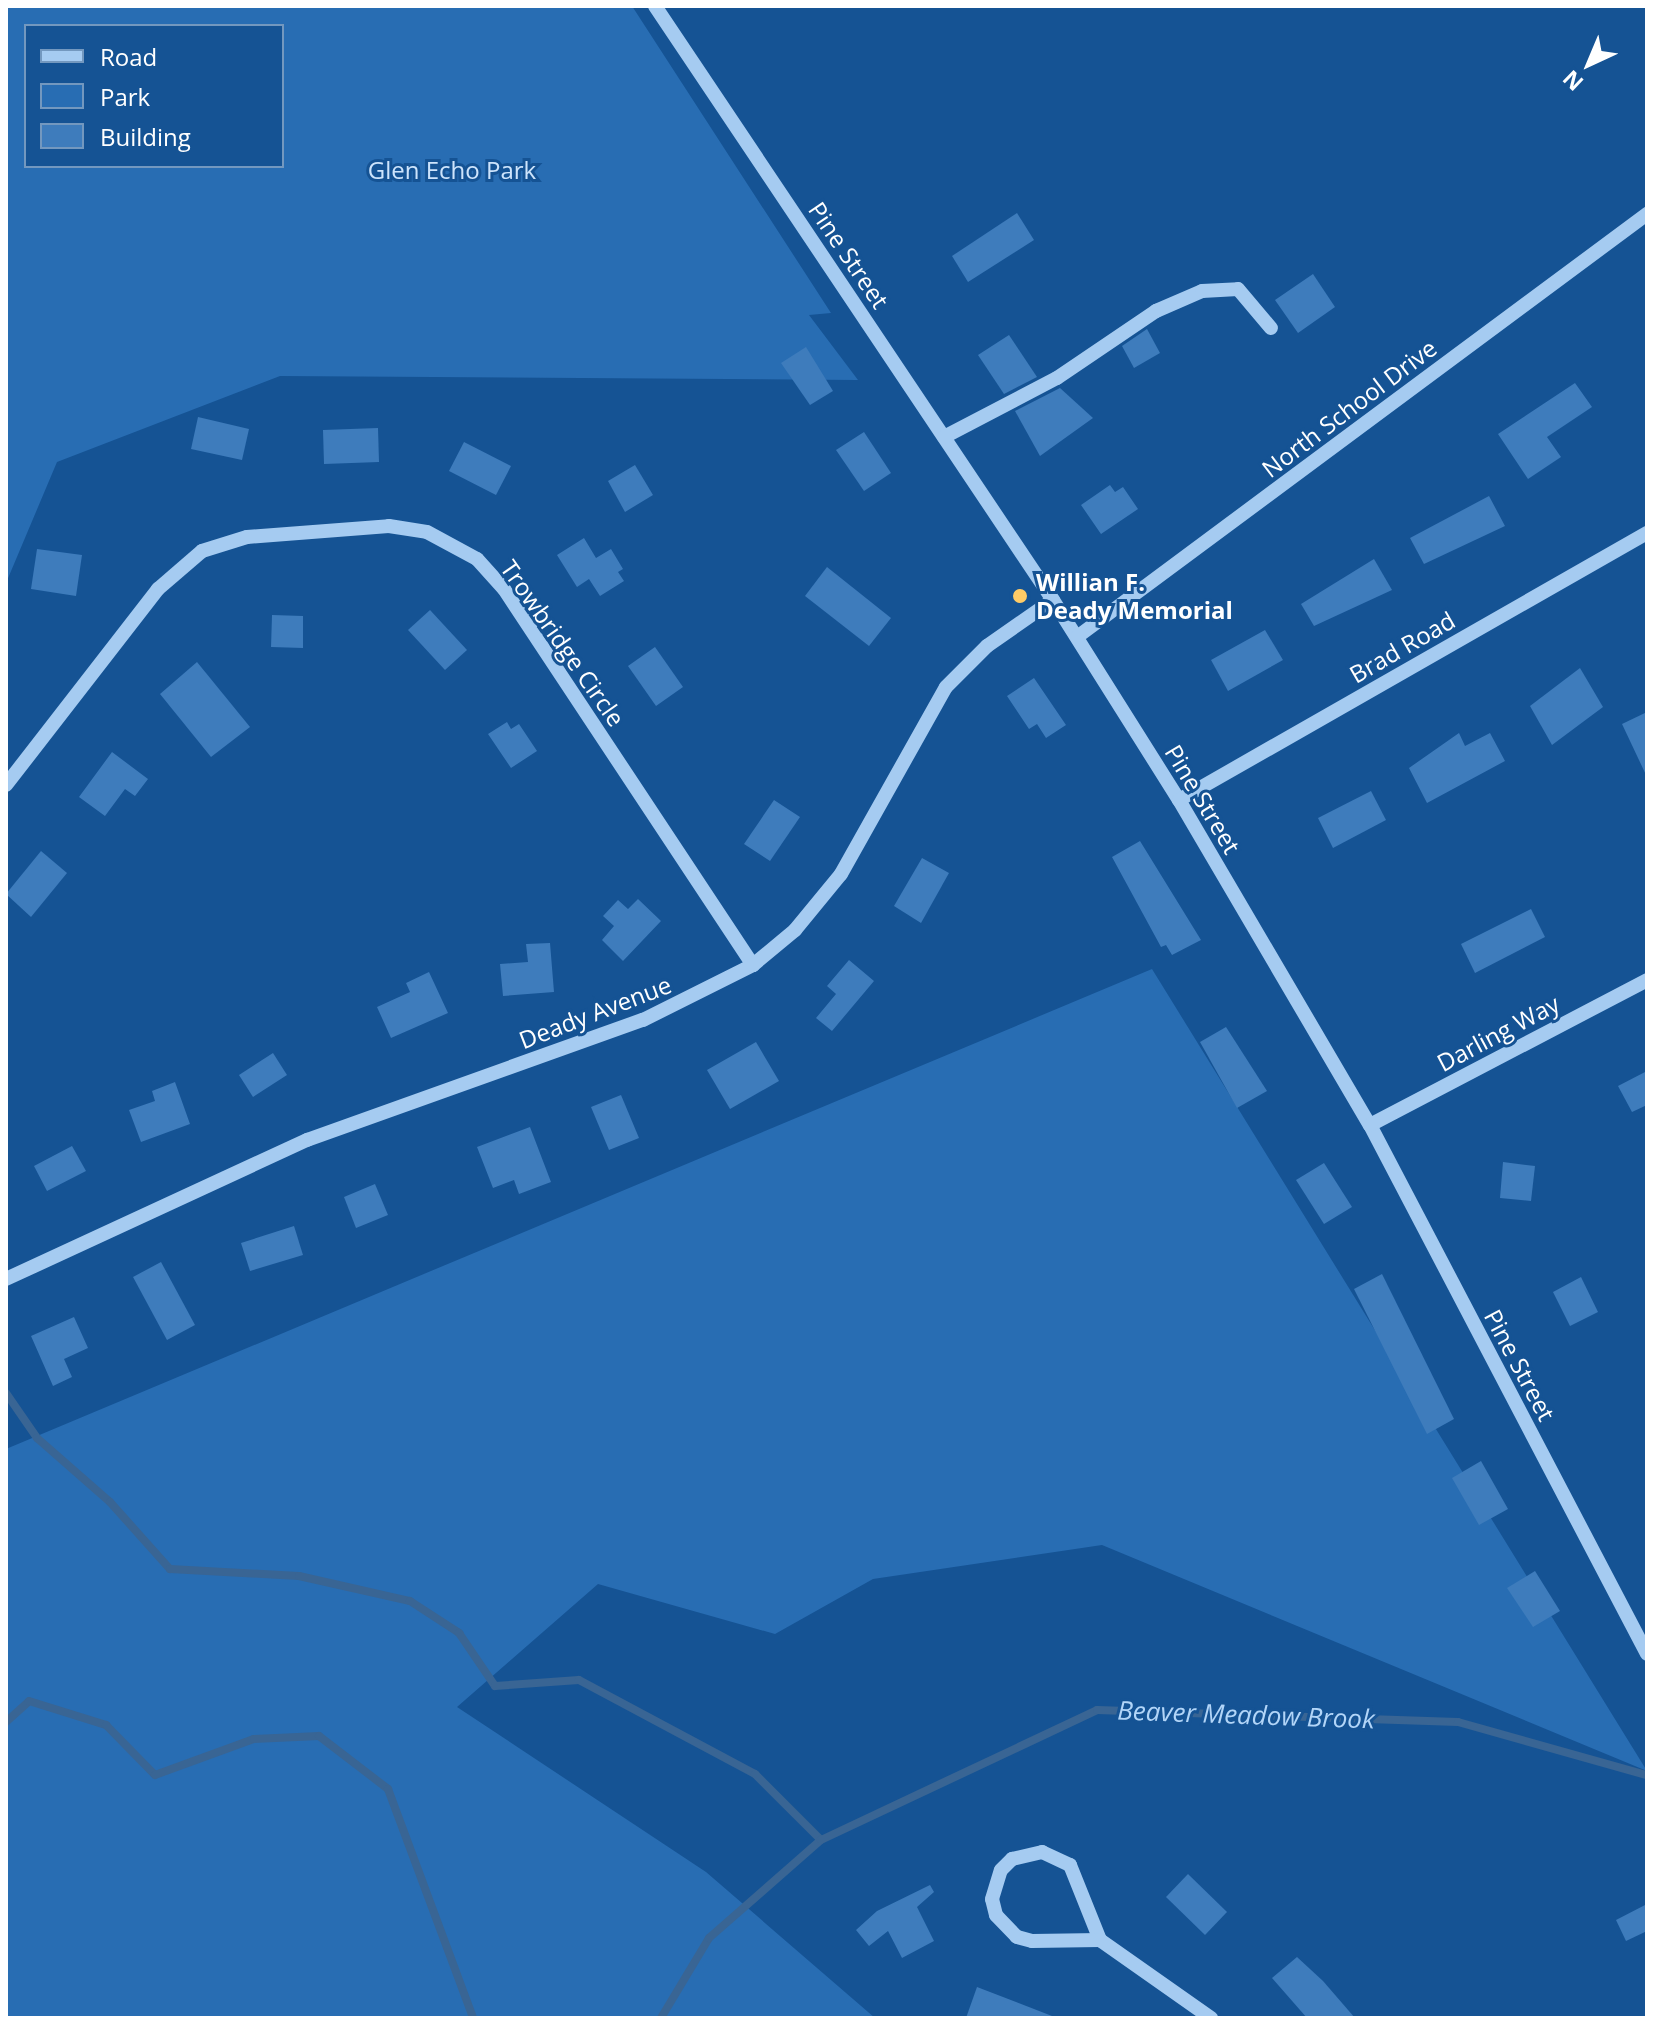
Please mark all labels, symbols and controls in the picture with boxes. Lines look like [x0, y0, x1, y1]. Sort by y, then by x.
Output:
legend [24, 24, 284, 168]
north arrow [1549, 24, 1629, 104]
text: Road [100, 40, 157, 73]
text: N [1555, 64, 1589, 98]
text: Park [100, 80, 150, 113]
text: Building [100, 120, 191, 153]
park label: Glen Echo Park [368, 156, 536, 184]
street label: Pine Street [803, 196, 895, 314]
street label: North School Drive [1256, 333, 1442, 483]
street label: Trowbridge Circle [495, 554, 631, 732]
place label: Willian F. Deady Memorial [1036, 568, 1233, 624]
marker: Willian F. Deady Memorial [1011, 587, 1029, 605]
street label: Brad Road [1344, 605, 1460, 689]
street label: Pine Street [1159, 739, 1247, 859]
street label: Deady Avenue [515, 970, 675, 1054]
street label: Darling Way [1432, 989, 1564, 1077]
street label: Pine Street [1479, 1304, 1561, 1426]
water label: Beaver Meadow Brook [1117, 1695, 1375, 1735]

